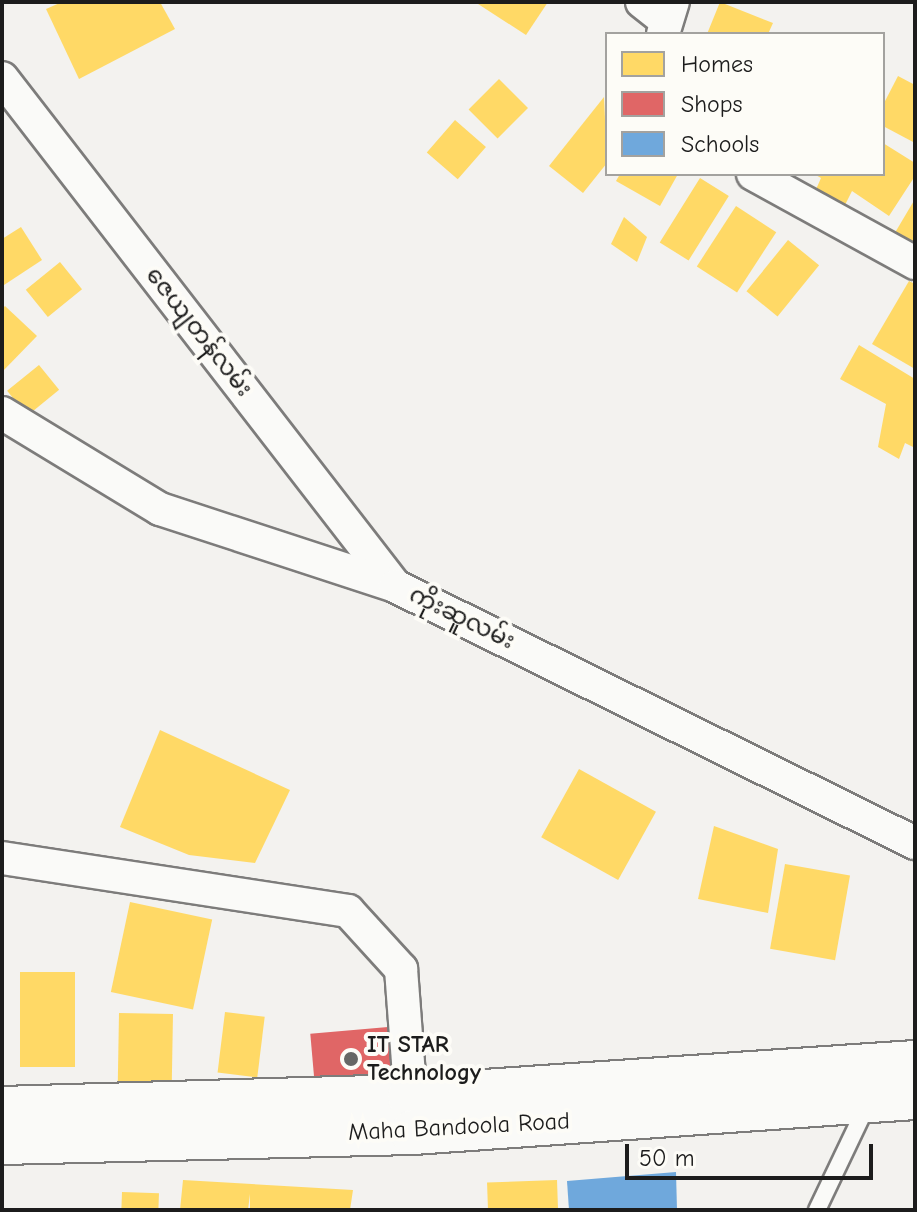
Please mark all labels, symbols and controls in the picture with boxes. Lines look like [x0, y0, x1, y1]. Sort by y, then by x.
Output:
legend [605, 32, 885, 176]
text: Homes [681, 50, 753, 78]
text: Shops [681, 90, 742, 118]
text: Schools [681, 130, 759, 158]
street label: ဇေယျတန်လမ်း [139, 261, 259, 403]
street label: ကိုးဆူလမ်း [405, 580, 519, 656]
place label: IT STAR Technology [367, 1031, 481, 1087]
marker: IT STAR Technology [342, 1050, 360, 1068]
street label: Maha Bandoola Road [347, 1107, 571, 1147]
scale bar [629, 1128, 877, 1178]
text: 50 m [639, 1144, 695, 1172]

